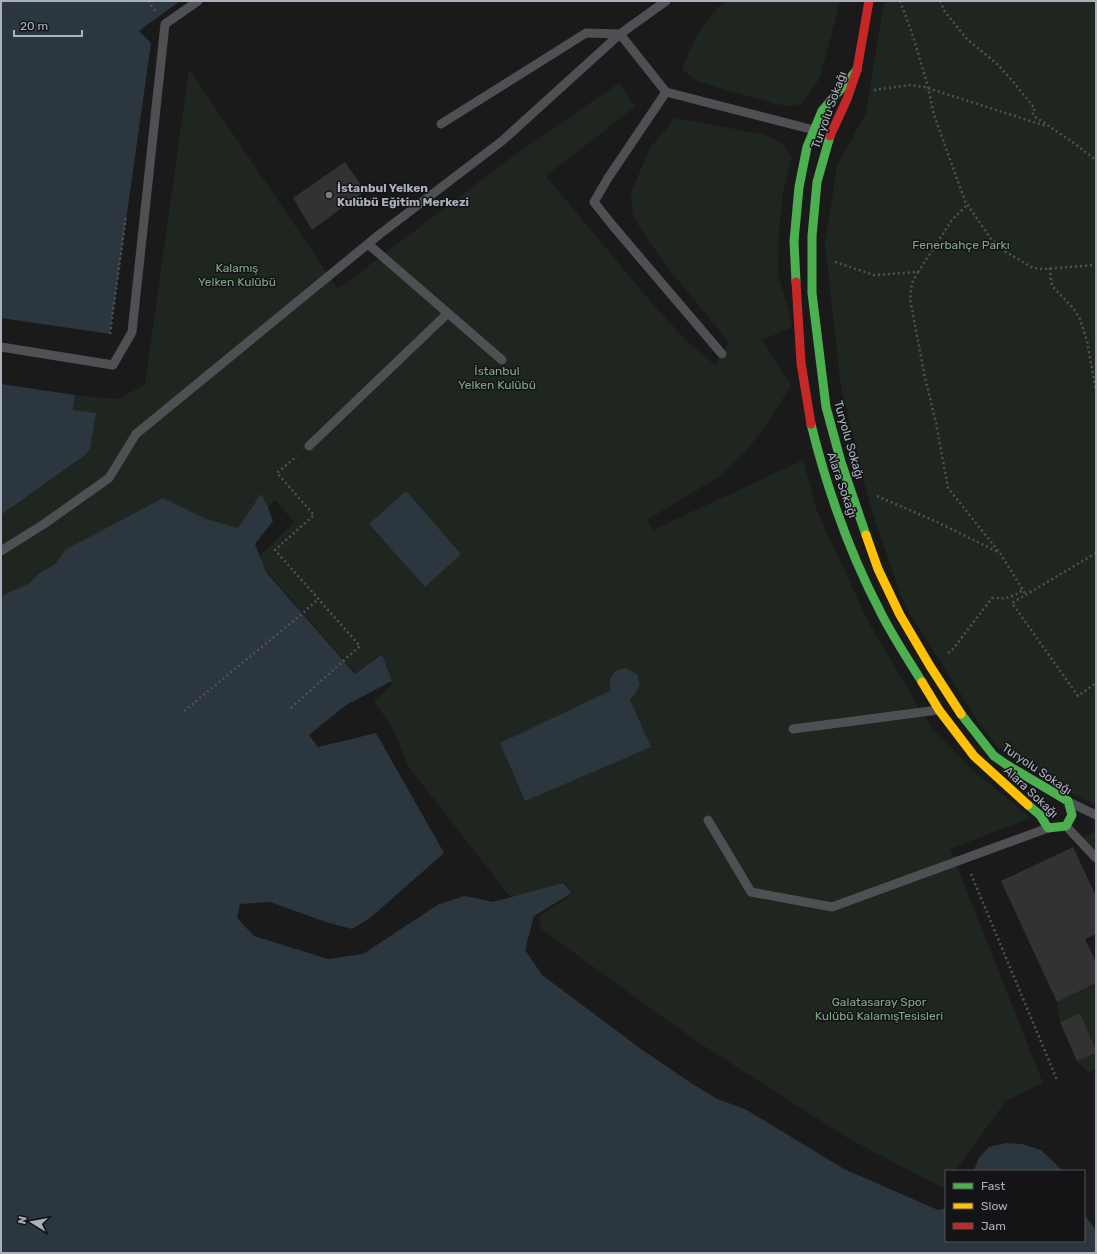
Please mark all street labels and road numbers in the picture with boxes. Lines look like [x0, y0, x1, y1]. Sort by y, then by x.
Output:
street label: Turyolu Sokağı [809, 69, 850, 151]
street label: Turyolu Sokağı [831, 399, 867, 481]
street label: Alara Sokağı [824, 450, 860, 520]
street label: Turyolu Sokağı [999, 740, 1075, 798]
street label: Alara Sokağı [1001, 763, 1061, 821]

